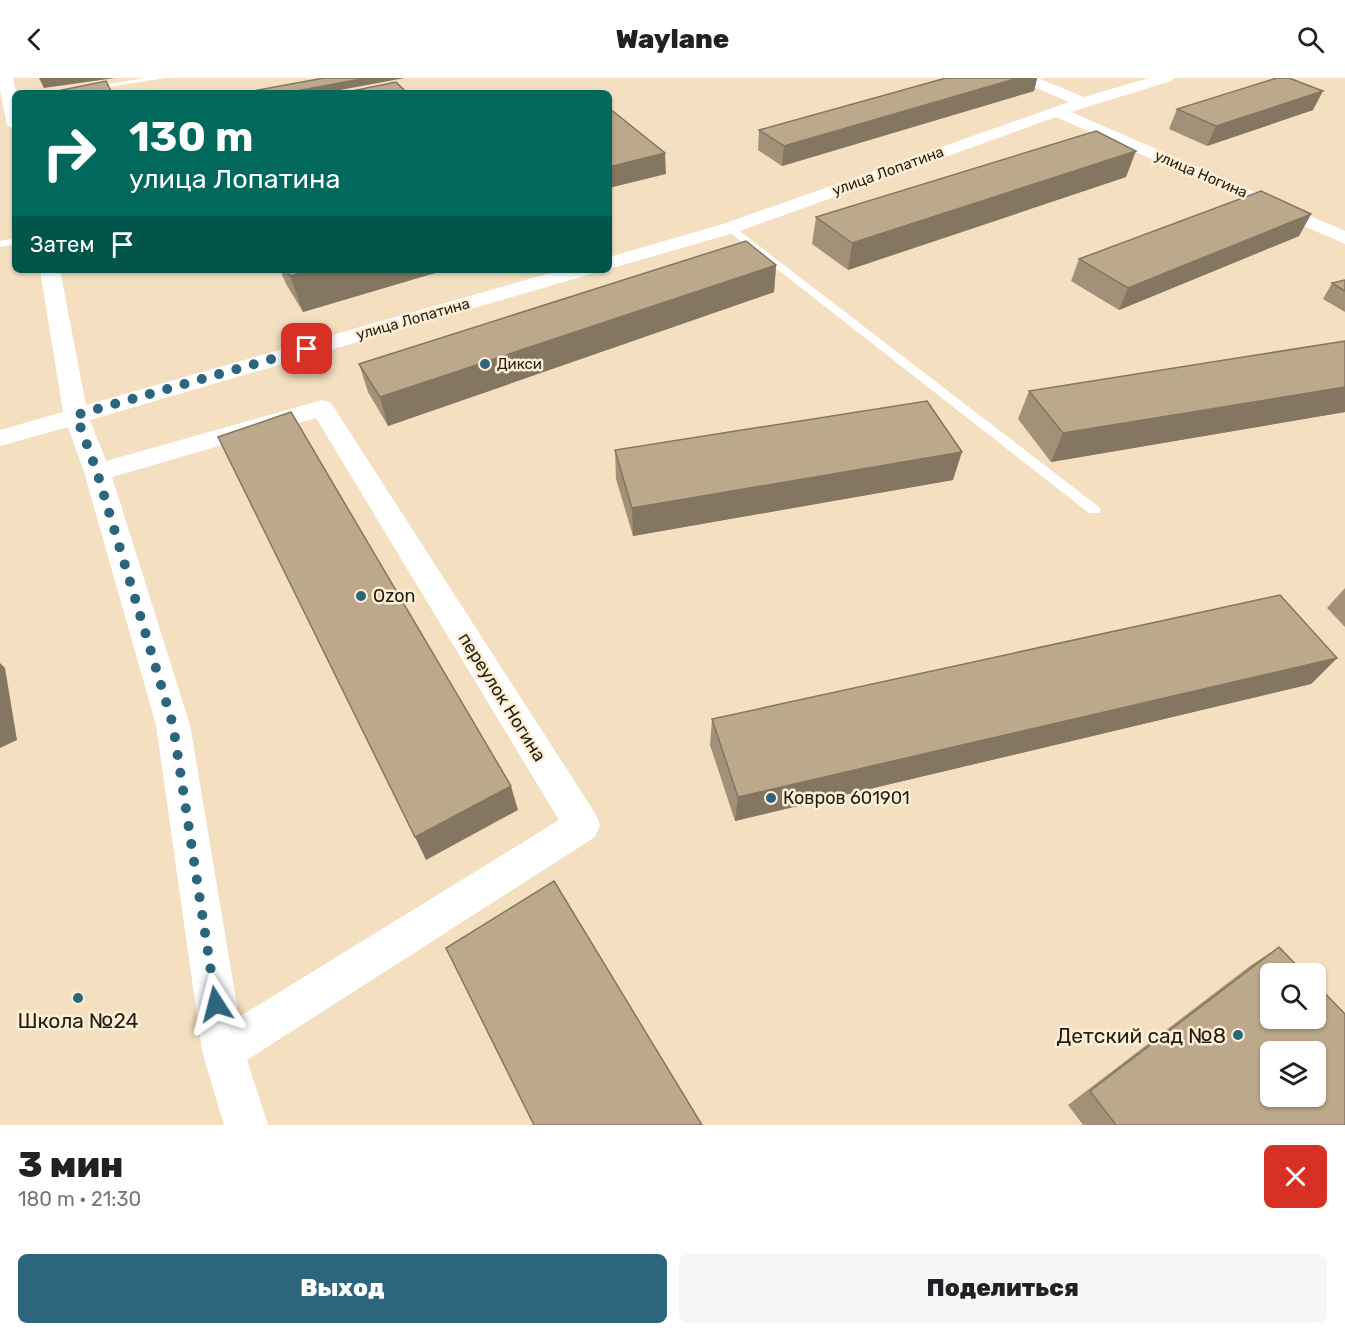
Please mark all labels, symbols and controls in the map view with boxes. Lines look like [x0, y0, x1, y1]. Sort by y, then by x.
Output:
icon: back [18, 23, 51, 56]
text: Waylane [616, 23, 729, 55]
icon: search [1294, 23, 1327, 56]
text: 130 m [129, 112, 254, 162]
icon: right [30, 114, 108, 192]
street label: улица Лопатина [830, 142, 946, 200]
street label: улица Ногина [1152, 146, 1250, 202]
text: улица Лопатина [129, 163, 340, 195]
icon: arrive [106, 228, 139, 261]
text: Затем [30, 231, 94, 258]
street label: улица Лопатина [354, 294, 472, 344]
pin [281, 323, 332, 374]
icon: arrive [290, 332, 323, 365]
place label: Дикси [497, 355, 542, 373]
marker: Дикси [478, 357, 492, 371]
place label: Ozon [373, 585, 415, 607]
marker: Ozon [354, 589, 368, 603]
street label: переулок Ногина [453, 628, 551, 766]
place label: Ковров 601901 [783, 787, 910, 809]
marker: Ковров 601901 [764, 791, 778, 805]
map controls [1260, 963, 1326, 1107]
button: search [1260, 963, 1326, 1029]
position arrow [184, 972, 248, 1036]
marker: Школа №24 [71, 991, 85, 1005]
place label: Школа №24 [17, 1008, 139, 1033]
place label: Детский сад №8 [1056, 1023, 1226, 1048]
marker: Детский сад №8 [1231, 1028, 1245, 1042]
button: layers [1260, 1041, 1326, 1107]
text: 3 мин [18, 1143, 123, 1186]
button: close [1264, 1145, 1327, 1208]
text: 180 m · 21:30 [18, 1187, 141, 1211]
button: Выход [18, 1254, 667, 1323]
button: Поделиться [679, 1254, 1327, 1323]

